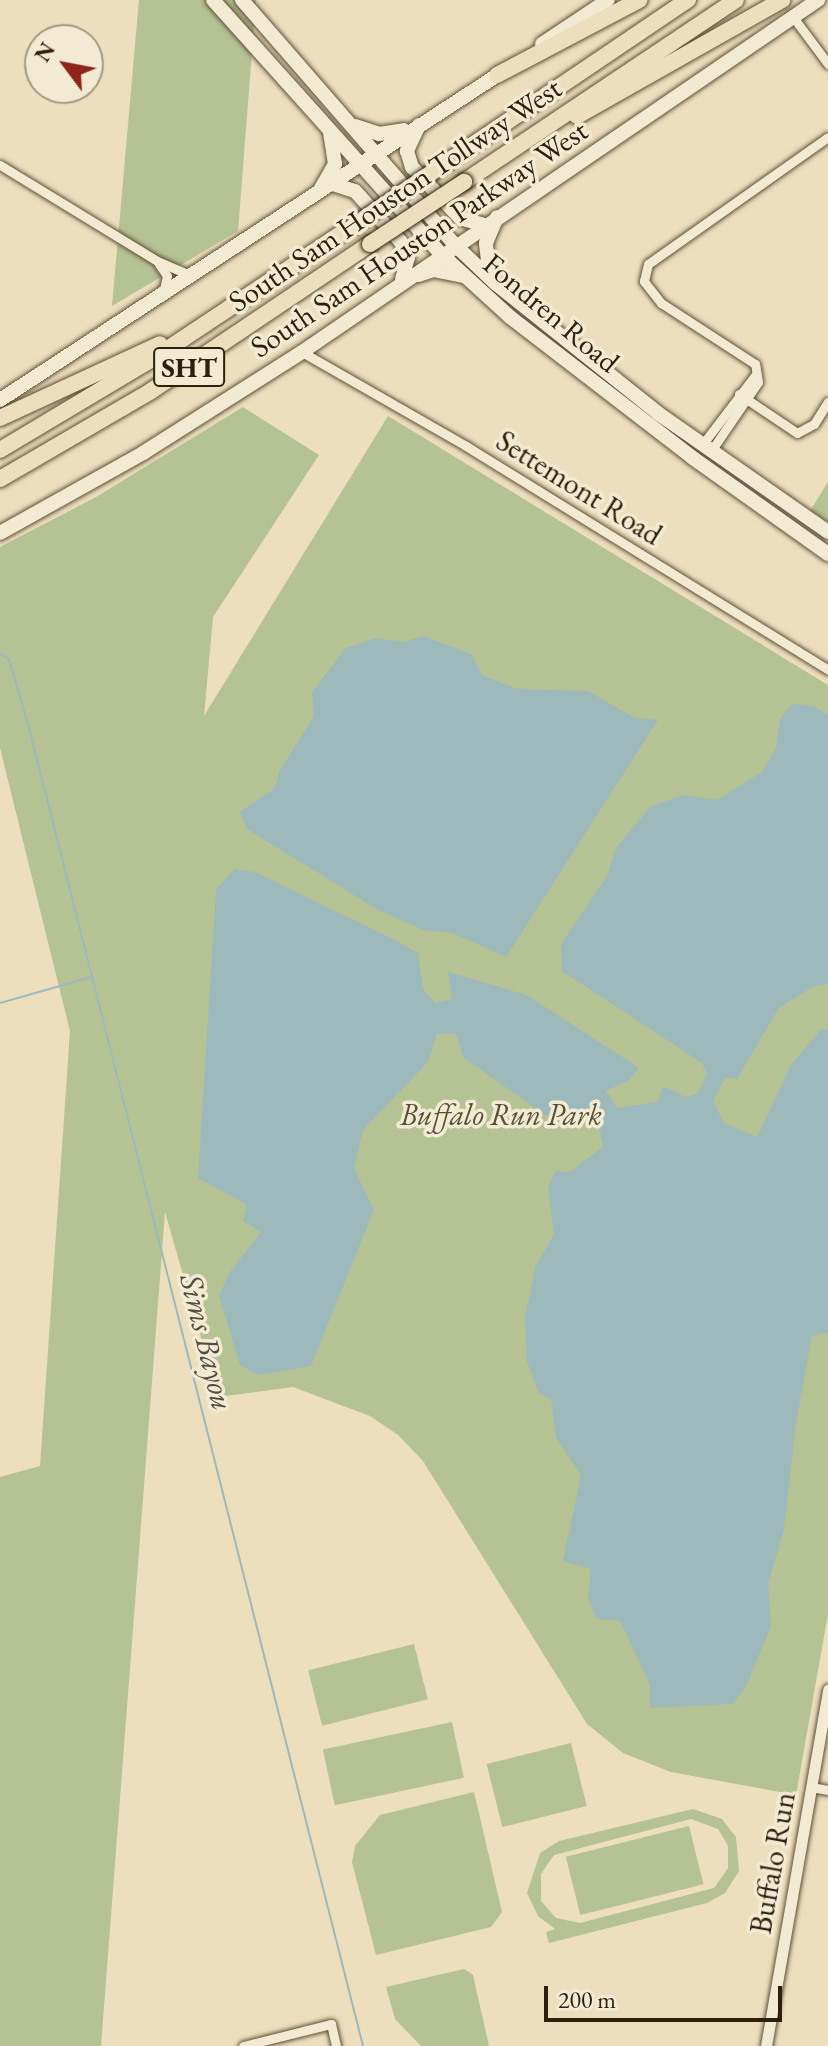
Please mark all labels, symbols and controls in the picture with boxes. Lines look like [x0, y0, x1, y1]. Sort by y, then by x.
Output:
north arrow [24, 24, 104, 104]
text: N [28, 37, 62, 67]
street label: South Sam Houston Tollway West [222, 70, 568, 320]
street label: South Sam Houston Parkway West [244, 113, 594, 365]
street label: Fondren Road [476, 246, 626, 380]
road number: SHT [153, 343, 225, 391]
street label: Settemont Road [490, 423, 668, 553]
park label: Buffalo Run Park [400, 1097, 602, 1133]
water label: Sims Bayou [172, 1270, 242, 1414]
street label: Buffalo Run [743, 1789, 803, 1937]
scale bar [548, 1970, 786, 2020]
text: 200 m [558, 1984, 616, 2015]

